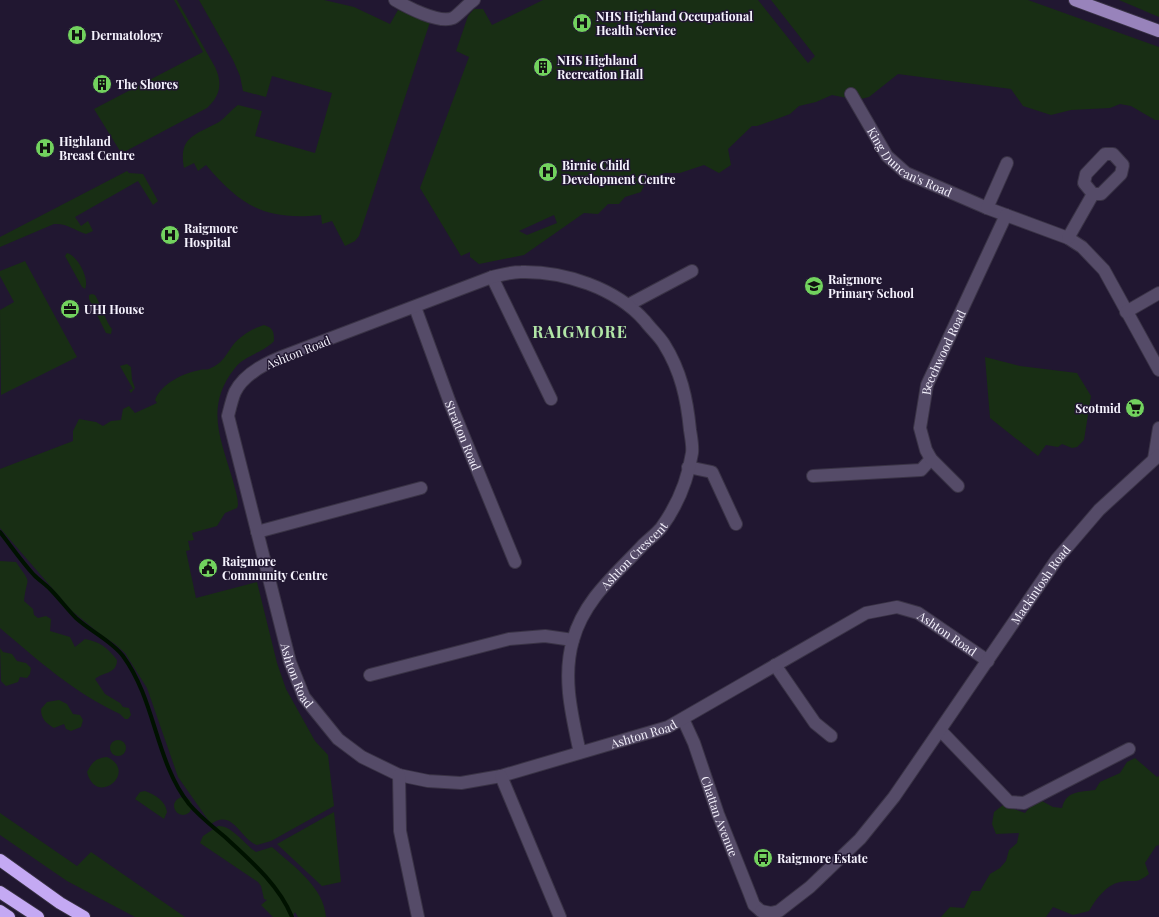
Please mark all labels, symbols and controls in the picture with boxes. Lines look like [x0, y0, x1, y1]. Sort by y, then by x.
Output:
place label: NHS Highland Occupational Health Service [596, 8, 753, 38]
hospital icon: NHS Highland Occupational Health Service [571, 12, 593, 34]
hospital icon: Dermatology [66, 24, 88, 46]
place label: Dermatology [91, 27, 164, 43]
place label: NHS Highland Recreation Hall [557, 52, 643, 82]
building icon: NHS Highland Recreation Hall [532, 56, 554, 78]
building icon: The Shores [91, 73, 113, 95]
place label: The Shores [116, 76, 179, 92]
street label: King Duncan's Road [864, 124, 955, 200]
place label: Highland Breast Centre [59, 133, 135, 163]
hospital icon: Highland Breast Centre [34, 137, 56, 159]
place label: Birnie Child Development Centre [562, 157, 675, 187]
hospital icon: Birnie Child Development Centre [537, 161, 559, 183]
place label: Raigmore Hospital [184, 220, 238, 250]
hospital icon: Raigmore Hospital [159, 224, 181, 246]
place label: Raigmore Primary School [828, 271, 914, 301]
school or university icon: Raigmore Primary School [803, 275, 825, 297]
office icon: UHI House [59, 298, 81, 320]
place label: UHI House [84, 301, 144, 317]
street label: Beechwood Road [918, 307, 969, 396]
district label: RAIGMORE [532, 321, 628, 342]
street label: Ashton Road [262, 332, 333, 373]
supermarket icon: Scotmid [1124, 397, 1146, 419]
street label: Stratton Road [442, 398, 485, 473]
place label: Scotmid [1075, 400, 1121, 416]
street label: Ashton Crescent [596, 518, 671, 593]
street label: Mackintosh Road [1007, 542, 1074, 627]
place label: Raigmore Community Centre [222, 553, 328, 583]
public building icon: Raigmore Community Centre [197, 557, 219, 579]
street label: Ashton Road [914, 607, 980, 659]
street label: Ashton Road [277, 640, 317, 711]
street label: Ashton Road [608, 716, 680, 752]
street label: Chattan Avenue [698, 774, 742, 859]
bus stop icon: Raigmore Estate [752, 847, 774, 869]
place label: Raigmore Estate [777, 850, 868, 866]

